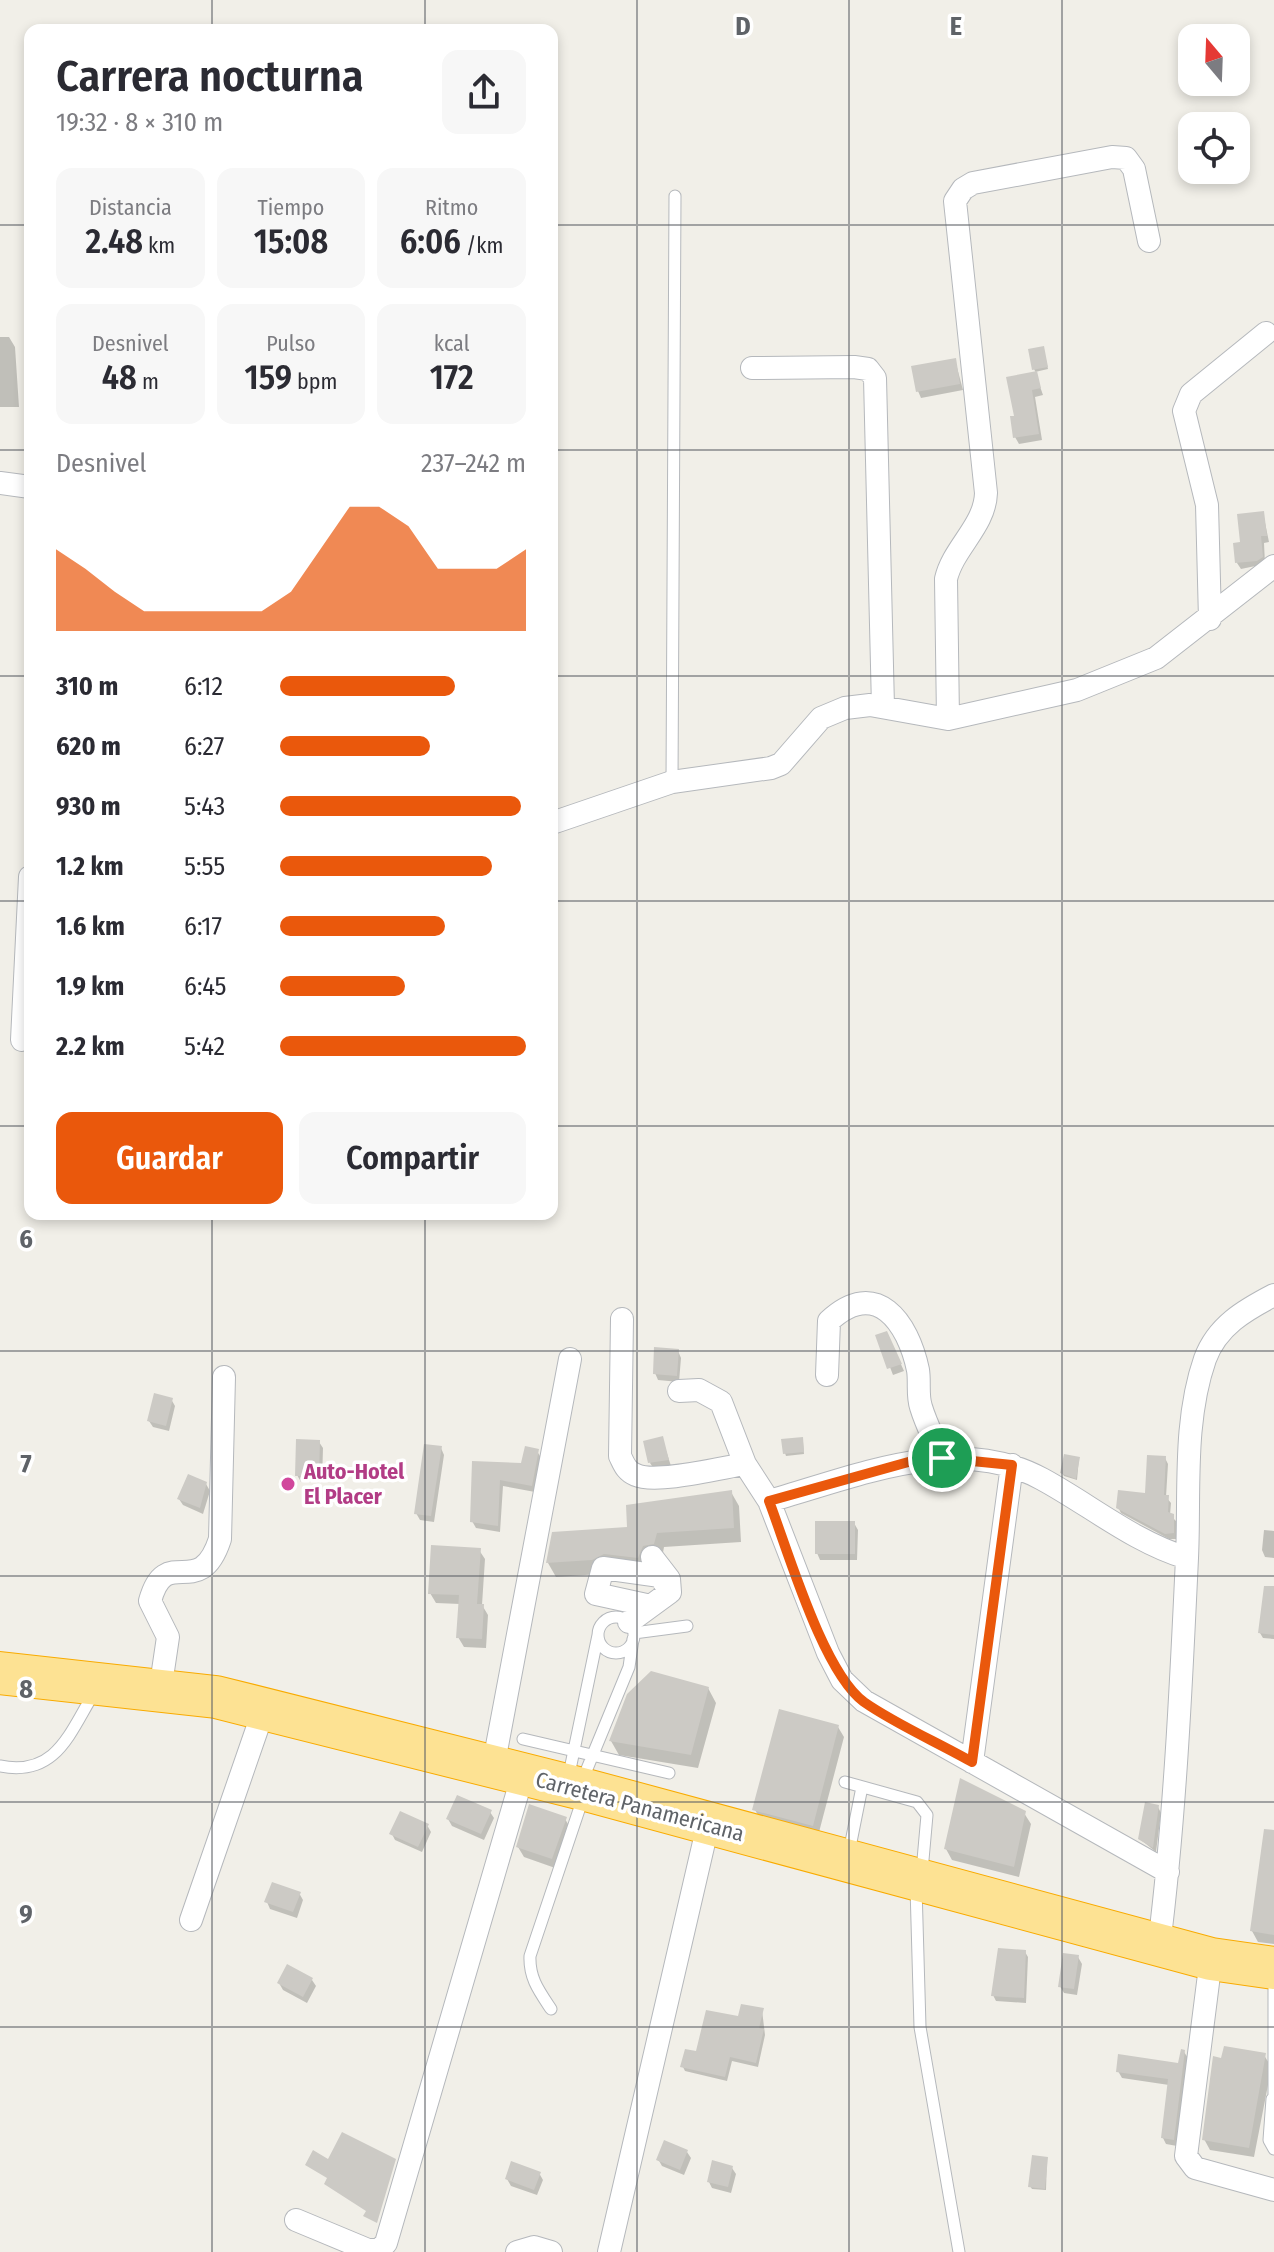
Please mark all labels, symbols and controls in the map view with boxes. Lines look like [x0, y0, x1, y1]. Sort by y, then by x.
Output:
text: D [735, 11, 751, 42]
text: E [950, 11, 962, 42]
north arrow [1178, 24, 1250, 96]
map controls [1178, 24, 1250, 184]
text: Carrera nocturna [56, 50, 364, 103]
button: share [442, 50, 526, 134]
text: 19:32 · 8 × 310 m [56, 107, 223, 138]
button: locate [1178, 112, 1250, 184]
text: Distancia [89, 194, 172, 221]
text: Tiempo [258, 194, 324, 221]
text: Ritmo [425, 194, 478, 221]
text: 2.48 [85, 221, 143, 262]
text: 15:08 [254, 221, 328, 262]
text: 6:06 [400, 221, 461, 262]
text: km [143, 232, 175, 259]
text: /km [461, 232, 504, 259]
text: Desnivel [92, 330, 169, 357]
text: Pulso [266, 330, 316, 357]
text: kcal [434, 330, 469, 357]
text: 48 [102, 357, 137, 398]
text: 159 [245, 357, 292, 398]
text: 172 [430, 357, 474, 398]
text: m [137, 368, 159, 395]
text: bpm [292, 368, 337, 395]
text: Desnivel [56, 448, 146, 479]
text: 237–242 m [421, 448, 526, 479]
text: 310 m [56, 671, 118, 702]
text: 6:12 [184, 671, 223, 702]
text: 620 m [56, 731, 121, 762]
text: 6:27 [184, 731, 224, 762]
text: 930 m [56, 791, 121, 822]
text: 5:43 [184, 791, 225, 822]
text: 1.2 km [56, 851, 123, 882]
text: 5:55 [184, 851, 225, 882]
text: 1.6 km [56, 911, 125, 942]
text: 6:17 [184, 911, 222, 942]
text: 1.9 km [56, 971, 124, 1002]
text: 6:45 [184, 971, 227, 1002]
text: 2.2 km [56, 1031, 125, 1062]
text: 5:42 [184, 1031, 225, 1062]
button: Guardar [56, 1112, 283, 1204]
button: Compartir [299, 1112, 526, 1204]
text: 6 [19, 1224, 33, 1255]
pin [908, 1424, 976, 1492]
icon: arrive [920, 1436, 964, 1480]
text: 7 [20, 1449, 32, 1480]
place label: Auto-Hotel El Placer [303, 1458, 405, 1510]
marker: Auto-Hotel El Placer [279, 1475, 297, 1493]
text: 8 [19, 1674, 33, 1705]
street label: Carretera Panamericana [533, 1766, 747, 1847]
text: 9 [19, 1899, 33, 1930]

